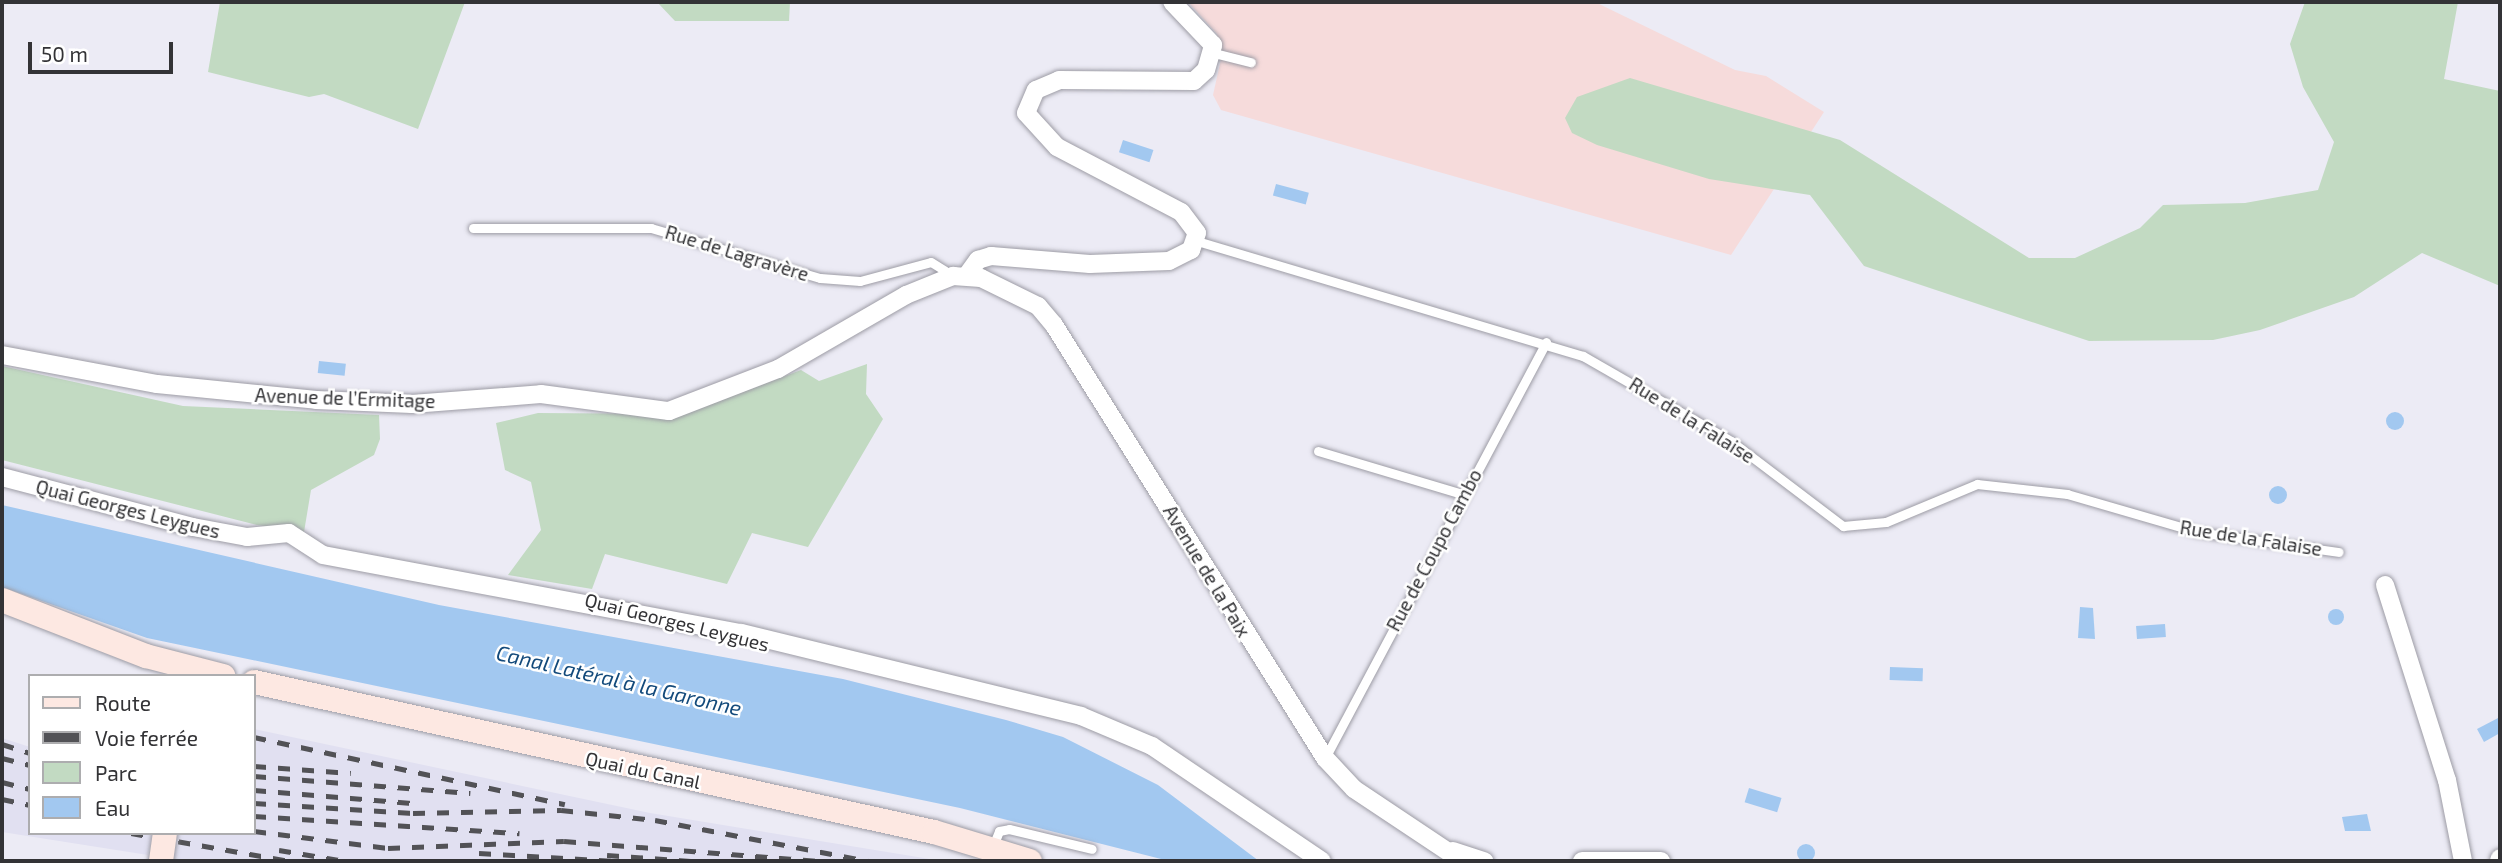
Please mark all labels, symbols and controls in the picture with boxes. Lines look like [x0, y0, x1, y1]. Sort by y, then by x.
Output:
scale bar [32, 28, 177, 72]
text: 50 m [41, 41, 88, 66]
street label: Rue de Lagravère [662, 220, 812, 286]
street label: Rue de la Falaise [1625, 372, 1759, 468]
street label: Avenue de l’Ermitage [254, 383, 436, 413]
street label: Rue de Coupo Cambo [1382, 465, 1486, 635]
street label: Quai Georges Leygues [33, 475, 223, 543]
street label: Avenue de la Paix [1159, 501, 1255, 641]
street label: Rue de la Falaise [2178, 516, 2324, 560]
street label: Quai Georges Leygues [582, 588, 772, 656]
water label: Canal Latéral à la Garonne [493, 639, 745, 721]
legend [28, 674, 256, 835]
text: Route [95, 690, 151, 715]
text: Voie ferrée [95, 725, 198, 750]
street label: Quai du Canal [583, 747, 703, 793]
text: Parc [95, 760, 137, 785]
text: Eau [95, 795, 130, 820]

